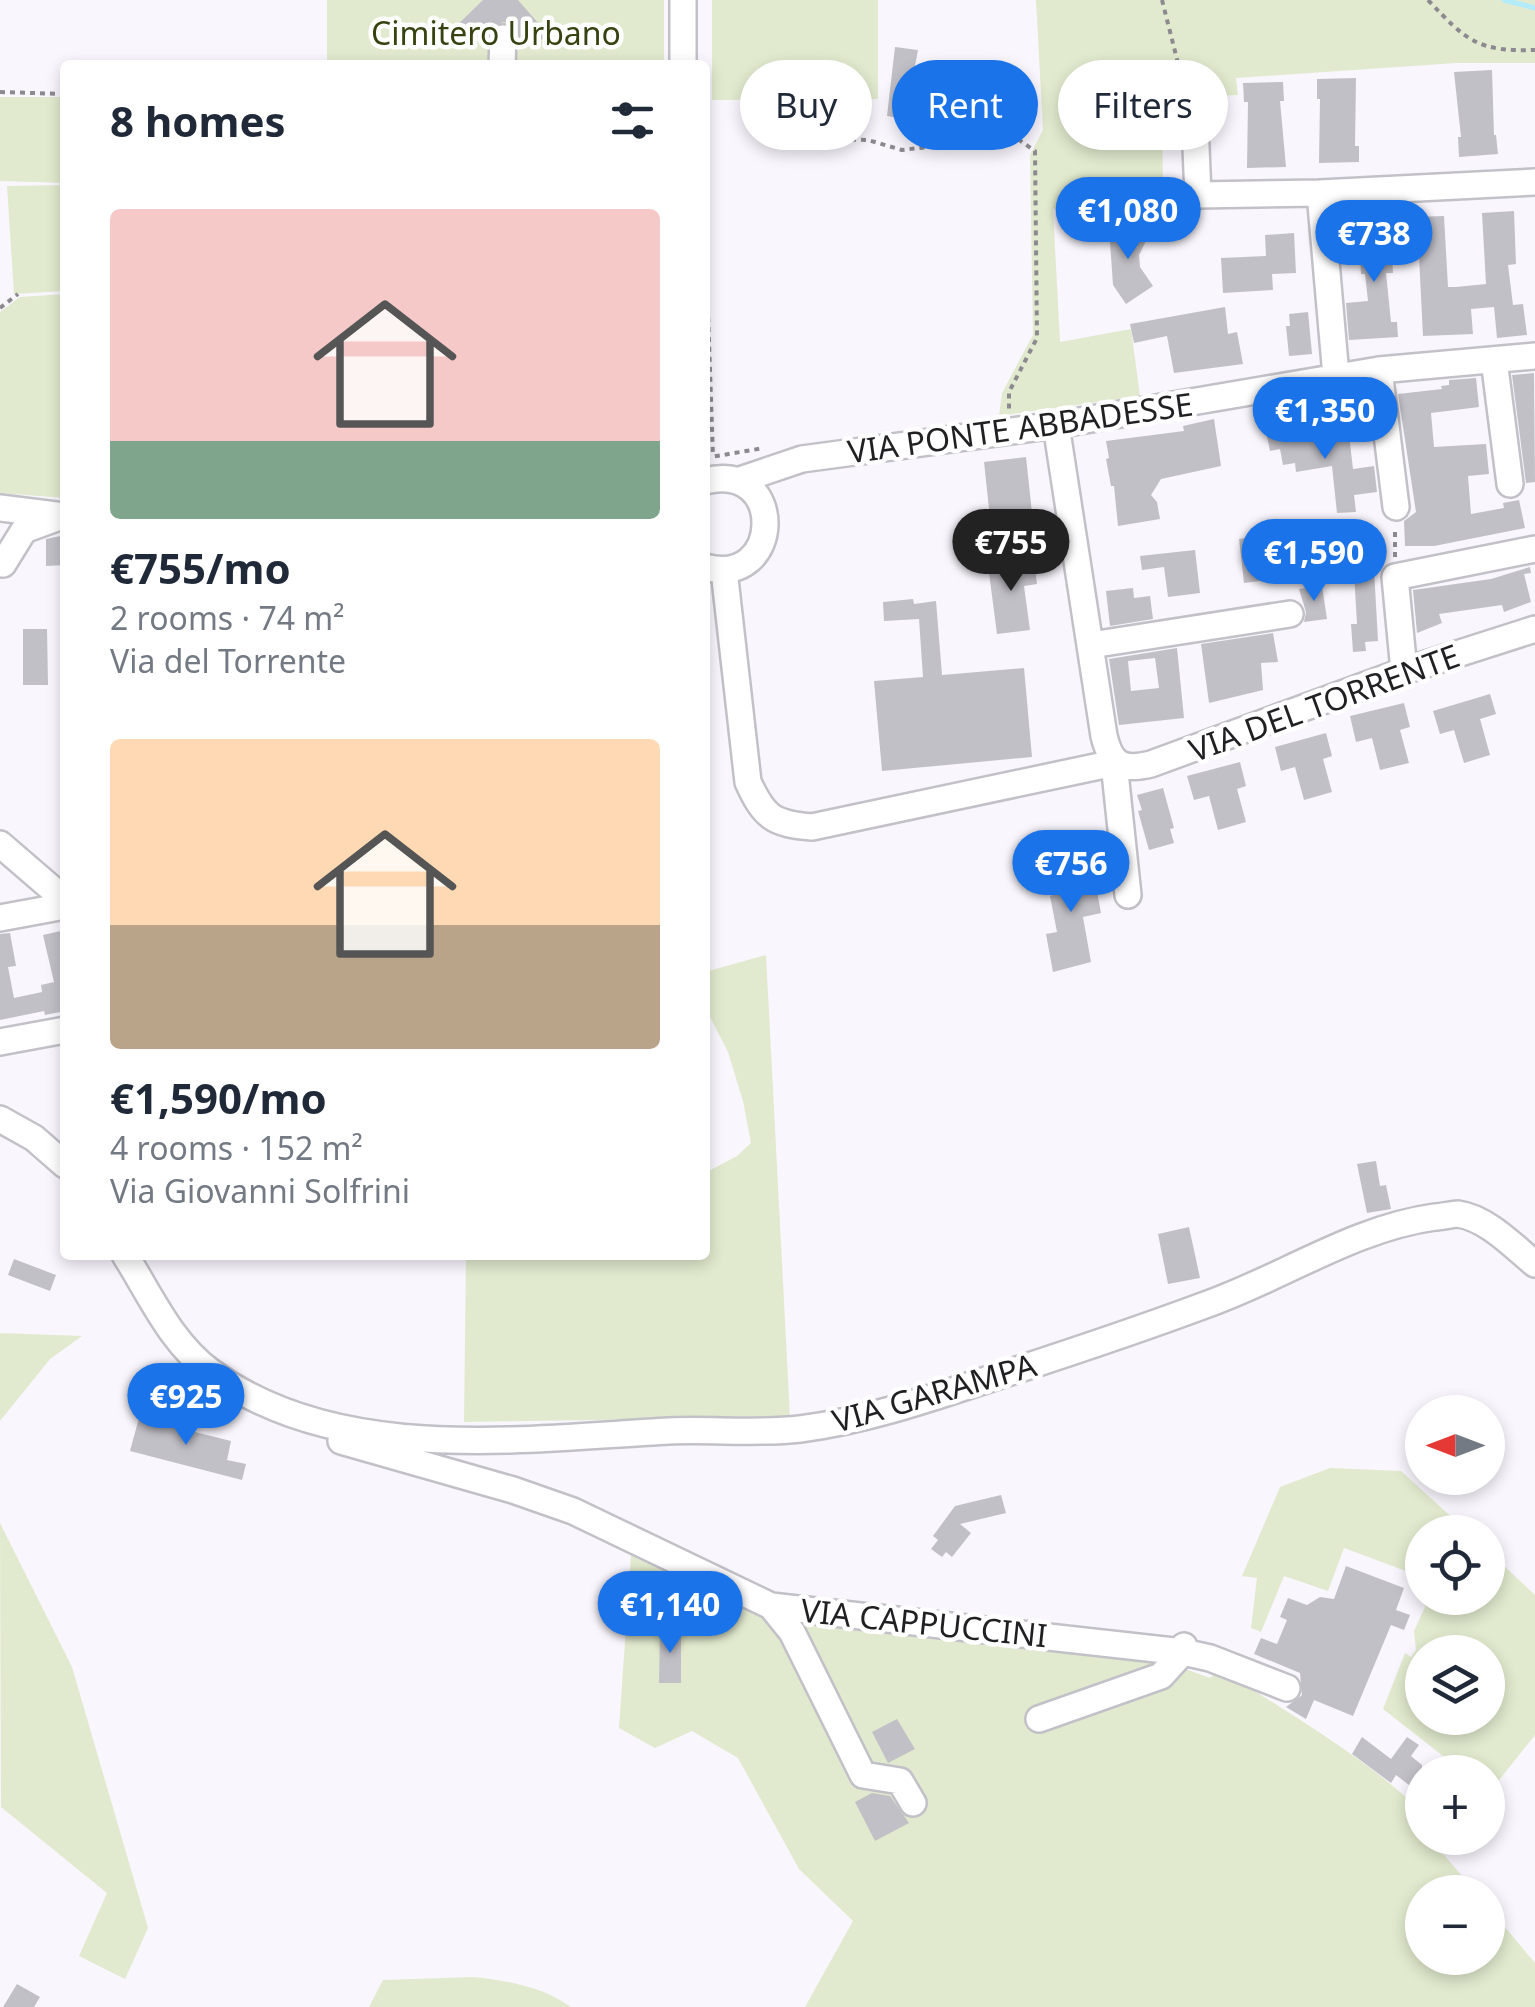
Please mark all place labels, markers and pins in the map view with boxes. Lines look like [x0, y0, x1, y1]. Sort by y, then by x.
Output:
pin: €1,080 [1047, 177, 1209, 262]
pin: €738 [1315, 200, 1433, 285]
pin: €1,350 [1244, 377, 1406, 462]
pin: €755 [952, 509, 1070, 594]
pin: €1,590 [1233, 519, 1395, 604]
pin: €756 [1012, 830, 1130, 915]
pin: €925 [127, 1363, 245, 1448]
pin: €1,140 [589, 1571, 751, 1656]

